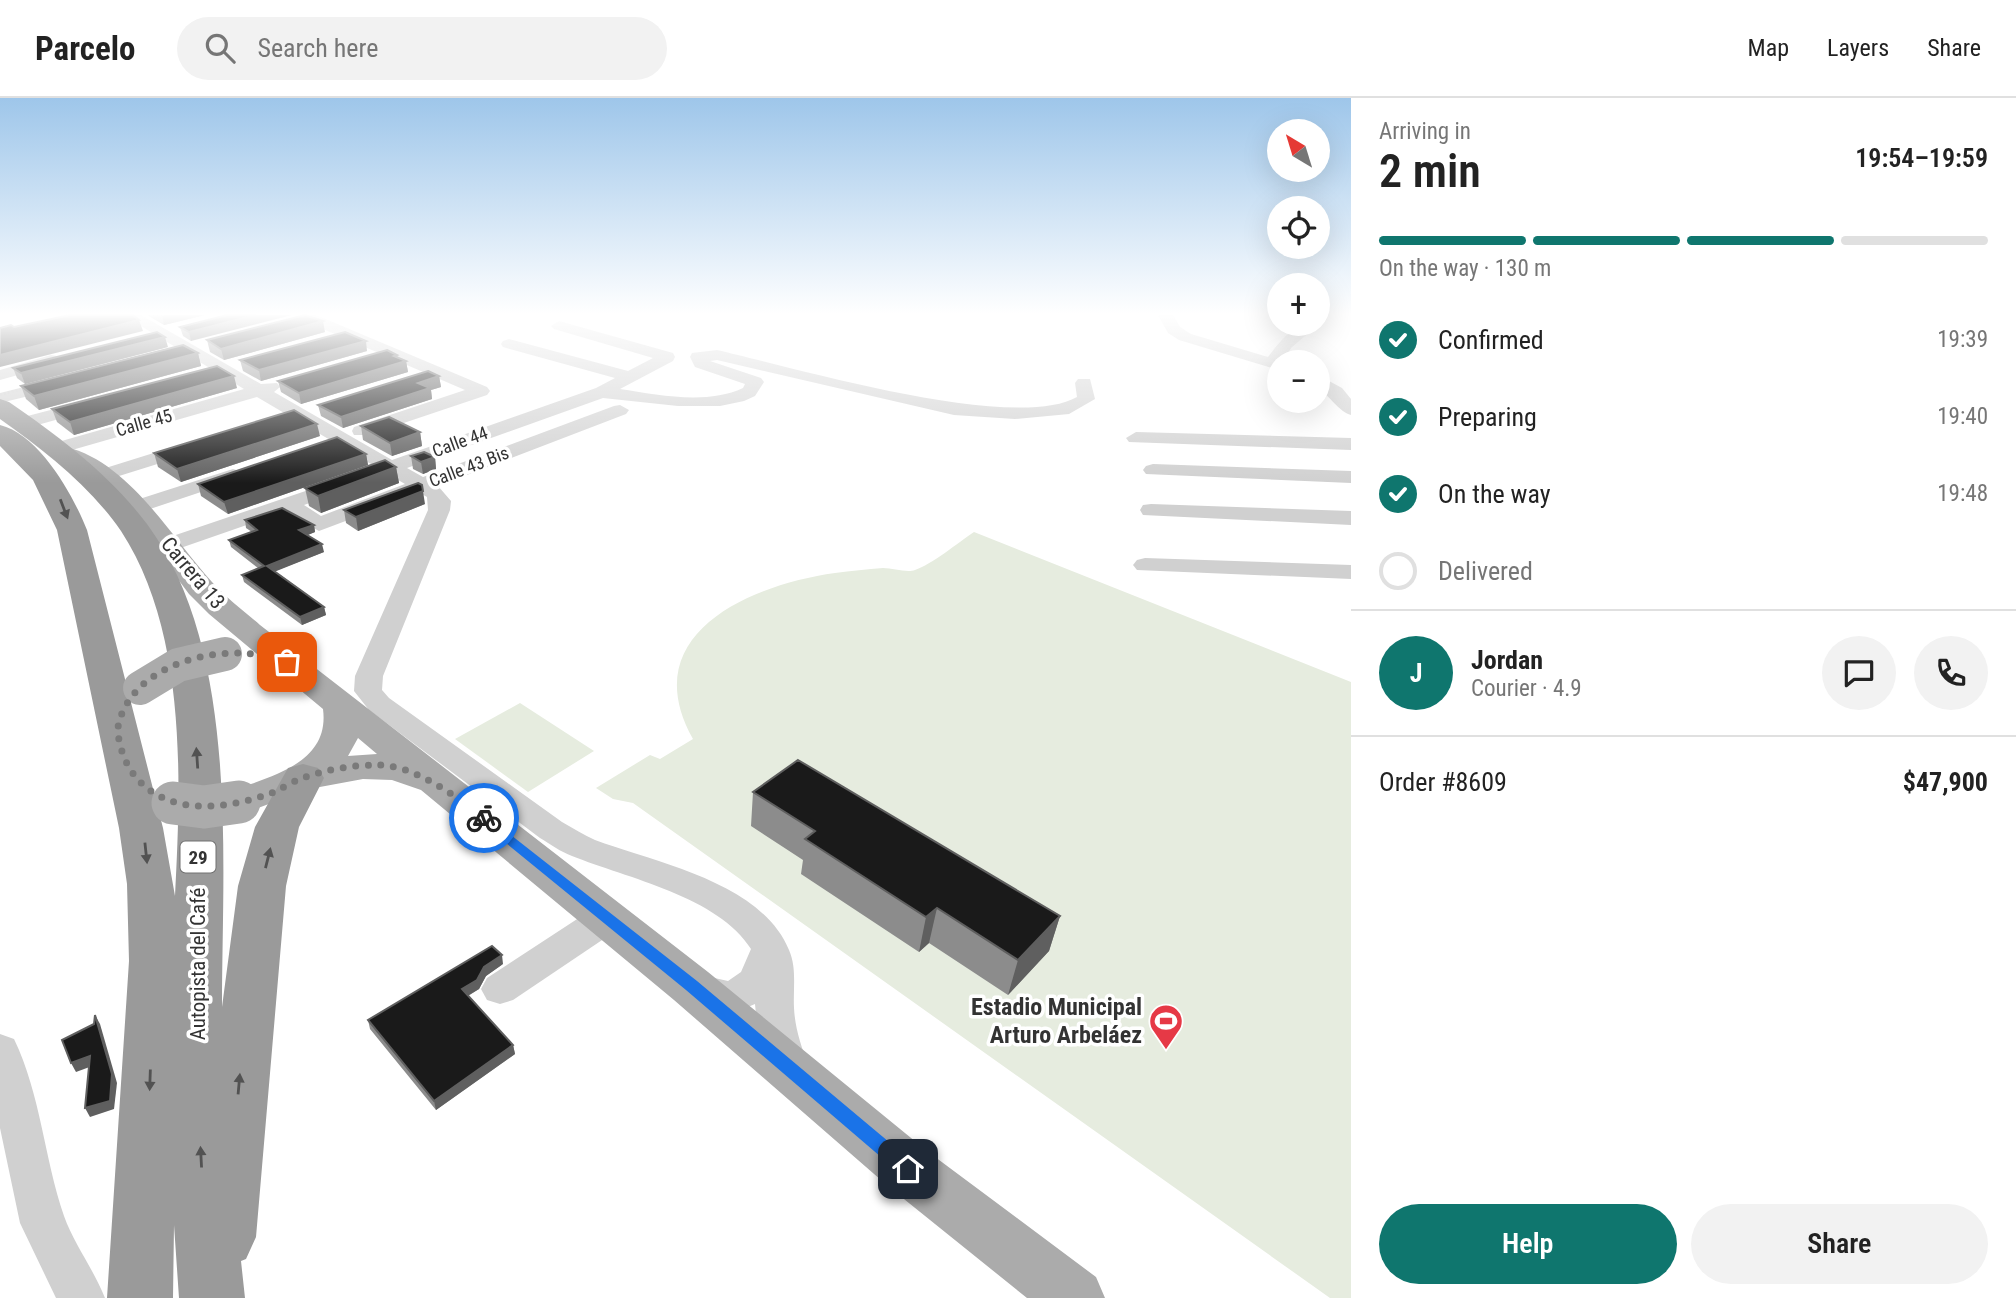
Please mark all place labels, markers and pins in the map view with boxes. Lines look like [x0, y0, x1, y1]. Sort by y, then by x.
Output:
pin [257, 632, 317, 692]
place label: Estadio Municipal Arturo Arbeláez [971, 993, 1142, 1049]
sports icon: Estadio Municipal Arturo Arbeláez [1147, 1002, 1185, 1051]
pin [878, 1139, 938, 1199]

